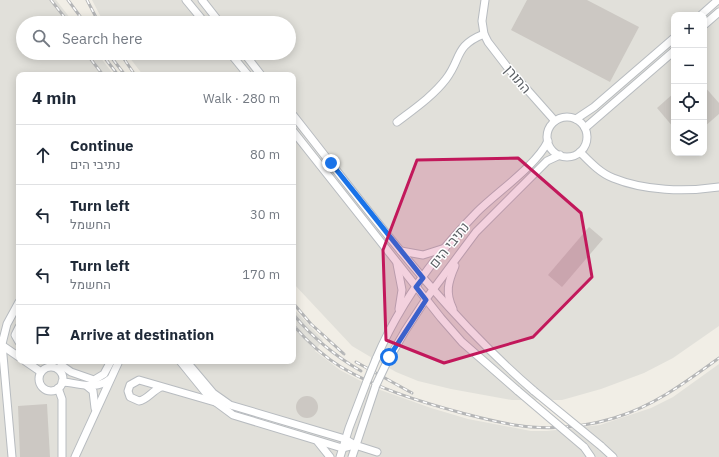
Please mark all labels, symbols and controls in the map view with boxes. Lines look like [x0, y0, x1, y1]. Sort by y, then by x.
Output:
map controls [671, 12, 707, 156]
button: + [671, 12, 707, 48]
search box [16, 16, 296, 60]
icon: search [30, 27, 52, 49]
text: Search here [62, 29, 142, 48]
button: − [671, 48, 707, 84]
street label: התורן [501, 61, 535, 97]
button: locate [671, 84, 707, 120]
text: 4 min [32, 87, 76, 109]
text: Walk · 280 m [203, 90, 280, 107]
button: layers [671, 120, 707, 156]
text: Continue [70, 136, 134, 155]
icon: ahead [32, 144, 54, 166]
text: 80 m [250, 146, 280, 163]
route end [322, 154, 340, 172]
text: נתיבי הים [70, 156, 120, 173]
text: Turn left [70, 196, 130, 215]
icon: left [32, 204, 54, 226]
text: 30 m [250, 206, 280, 223]
text: החשמל [70, 216, 111, 233]
street label: נתיבי הים [425, 218, 473, 272]
text: Turn left [70, 256, 130, 275]
icon: left [32, 264, 54, 286]
text: 170 m [242, 266, 280, 283]
text: החשמל [70, 276, 111, 293]
icon: arrive [32, 324, 54, 346]
text: Arrive at destination [70, 325, 214, 344]
route start [380, 348, 398, 366]

